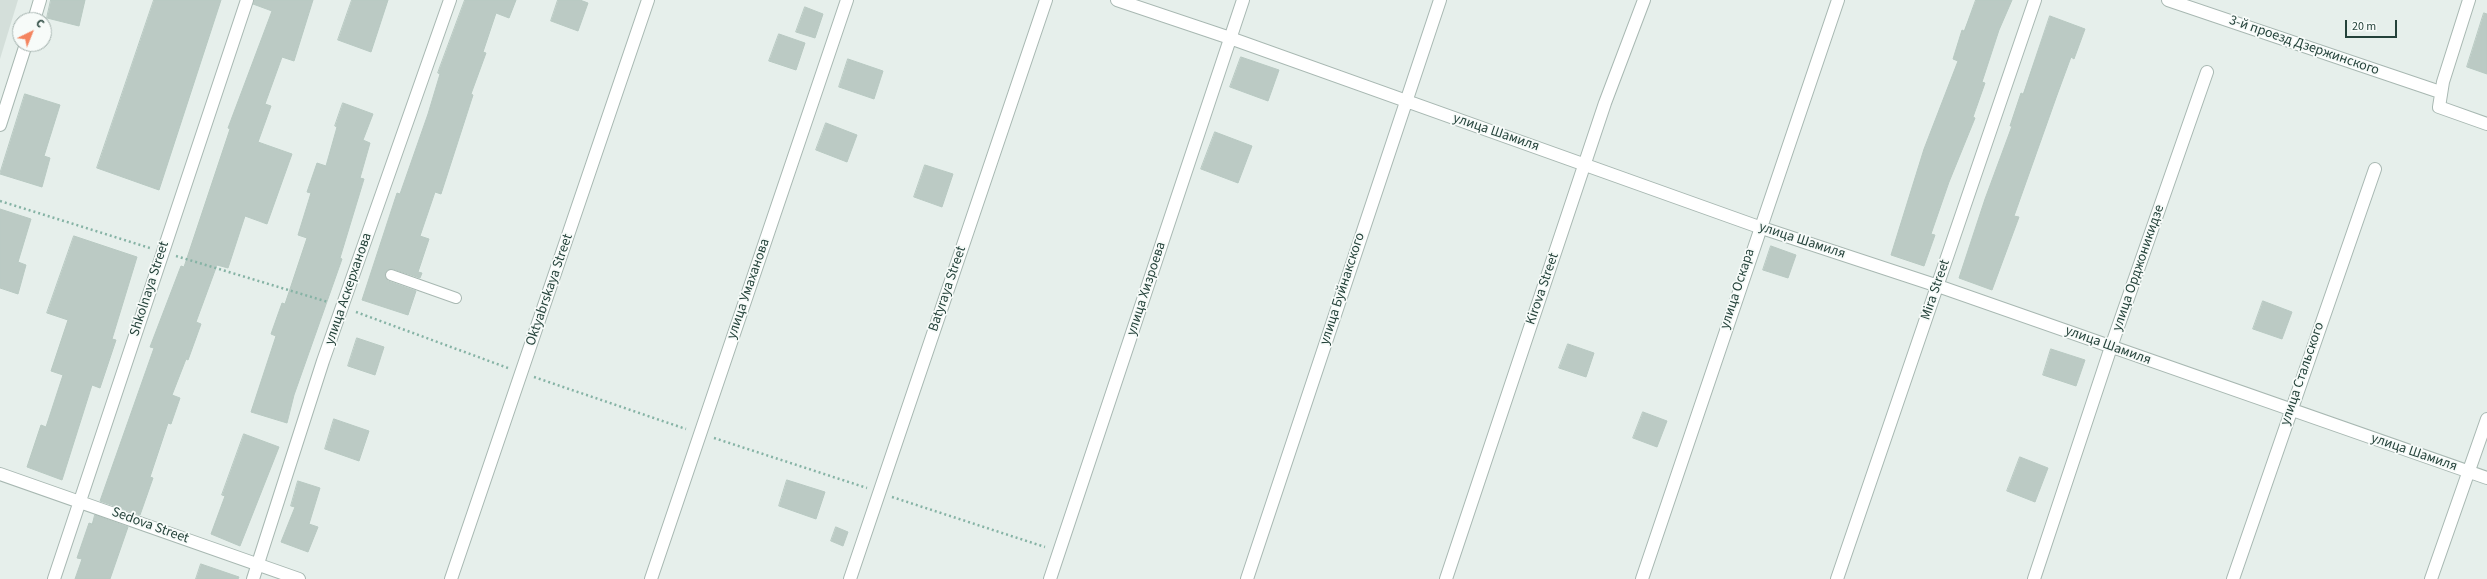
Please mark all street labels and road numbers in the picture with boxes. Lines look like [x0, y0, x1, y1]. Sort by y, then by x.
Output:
street label: 3-й проезд Дзержинского [2227, 12, 2381, 80]
street label: улица Шамиля [1451, 110, 1541, 156]
street label: улица Орджоникидзе [2109, 203, 2169, 333]
street label: улица Шамиля [1756, 219, 1848, 263]
street label: улица Аскерханова [322, 231, 376, 347]
street label: улица Буйнакского [1317, 231, 1369, 347]
street label: Oktyabrskaya Street [523, 232, 577, 348]
street label: улица Умаханова [724, 237, 774, 341]
street label: Shkolnaya Street [127, 239, 173, 339]
street label: улица Хизроева [1124, 240, 1170, 338]
street label: Batyraya Street [926, 244, 970, 334]
street label: улица Оскара [1717, 247, 1759, 331]
street label: Kirova Street [1523, 251, 1563, 327]
street label: Mira Street [1918, 257, 1954, 323]
street label: улица Стальского [2277, 320, 2329, 428]
street label: улица Шамиля [2063, 323, 2153, 369]
street label: улица Шамиля [2369, 430, 2459, 476]
street label: Sedova Street [109, 504, 191, 548]

